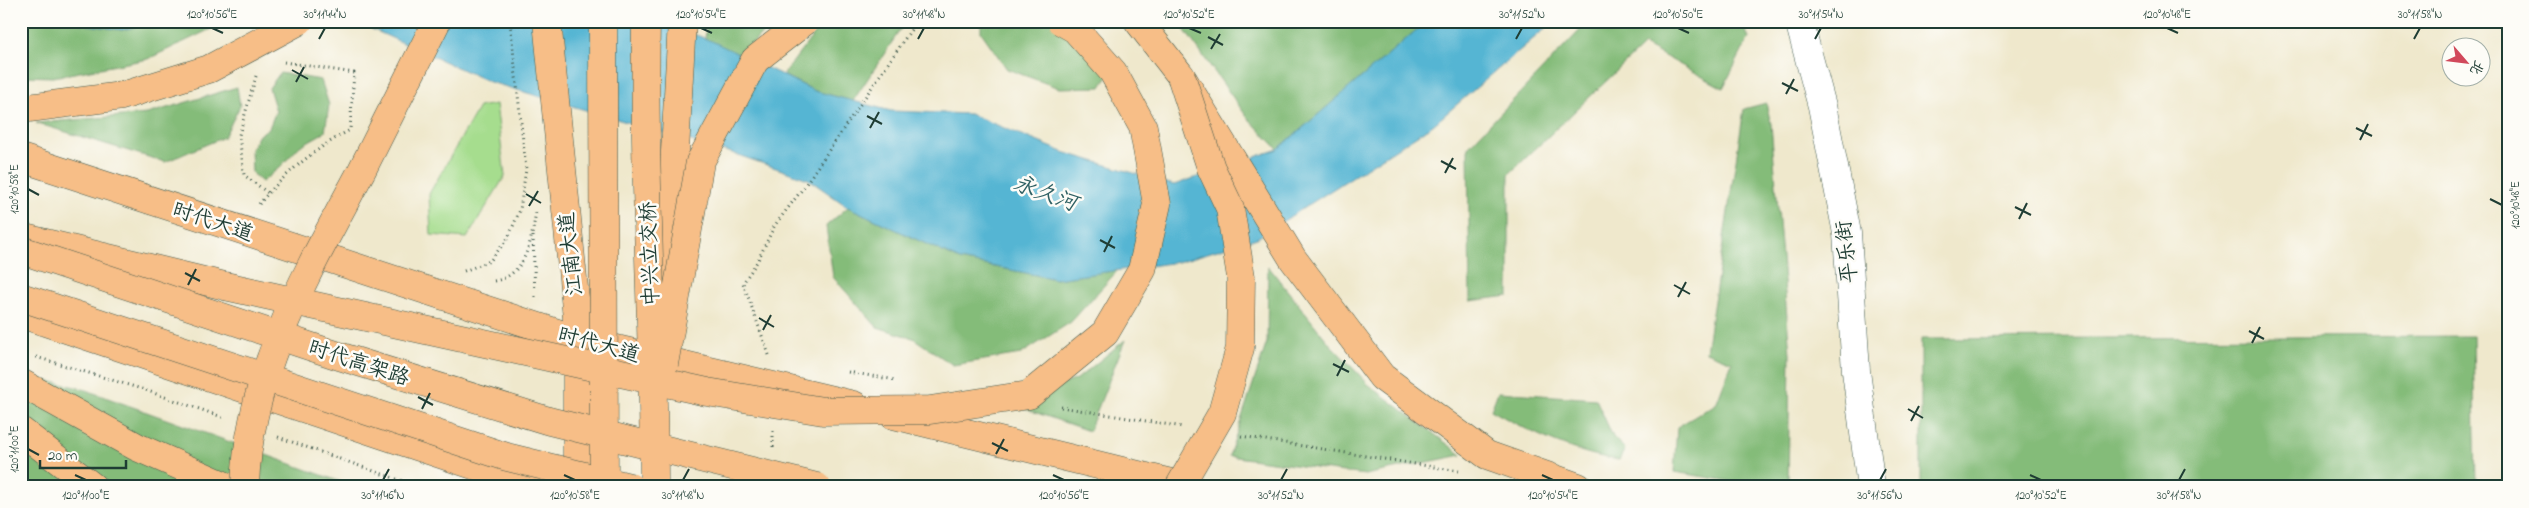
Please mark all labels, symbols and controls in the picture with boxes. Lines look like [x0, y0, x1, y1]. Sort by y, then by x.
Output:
text: 120°10'56"E [187, 6, 237, 24]
text: 30°11'44"N [303, 6, 347, 24]
text: 120°10'54"E [676, 6, 726, 24]
text: 30°11'48"N [903, 6, 945, 24]
text: 120°10'52"E [1163, 6, 1215, 24]
text: 30°11'52"N [1499, 6, 1545, 24]
text: 120°10'50"E [1653, 6, 1703, 24]
text: 30°11'54"N [1799, 6, 1843, 24]
text: 120°10'48"E [2143, 6, 2191, 24]
text: 30°11'58"N [2398, 6, 2442, 24]
north arrow [2442, 38, 2492, 88]
text: 北 [2464, 56, 2489, 79]
text: 120°10'58"E [6, 164, 24, 214]
water label: 永久河 [1008, 168, 1084, 222]
text: 120°10'48"E [2507, 181, 2525, 229]
street label: 时代大道 [168, 196, 257, 250]
street label: 中兴立交桥 [634, 201, 668, 307]
street label: 江南大道 [553, 210, 591, 297]
street label: 平乐街 [1830, 219, 1866, 285]
street label: 时代大道 [554, 321, 643, 371]
street label: 时代高架路 [304, 333, 413, 394]
text: 120°11'00"E [6, 425, 24, 473]
scale bar [40, 438, 126, 470]
text: 20 m [48, 445, 78, 467]
text: 120°11'00"E [62, 487, 110, 505]
text: 30°11'46"N [361, 487, 405, 505]
text: 120°10'58"E [550, 487, 600, 505]
text: 30°11'48"N [662, 487, 704, 505]
text: 120°10'56"E [1039, 487, 1089, 505]
text: 30°11'52"N [1258, 487, 1304, 505]
text: 120°10'54"E [1528, 487, 1578, 505]
text: 30°11'56"N [1857, 487, 1903, 505]
text: 120°10'52"E [2015, 487, 2067, 505]
text: 30°11'58"N [2157, 487, 2201, 505]

